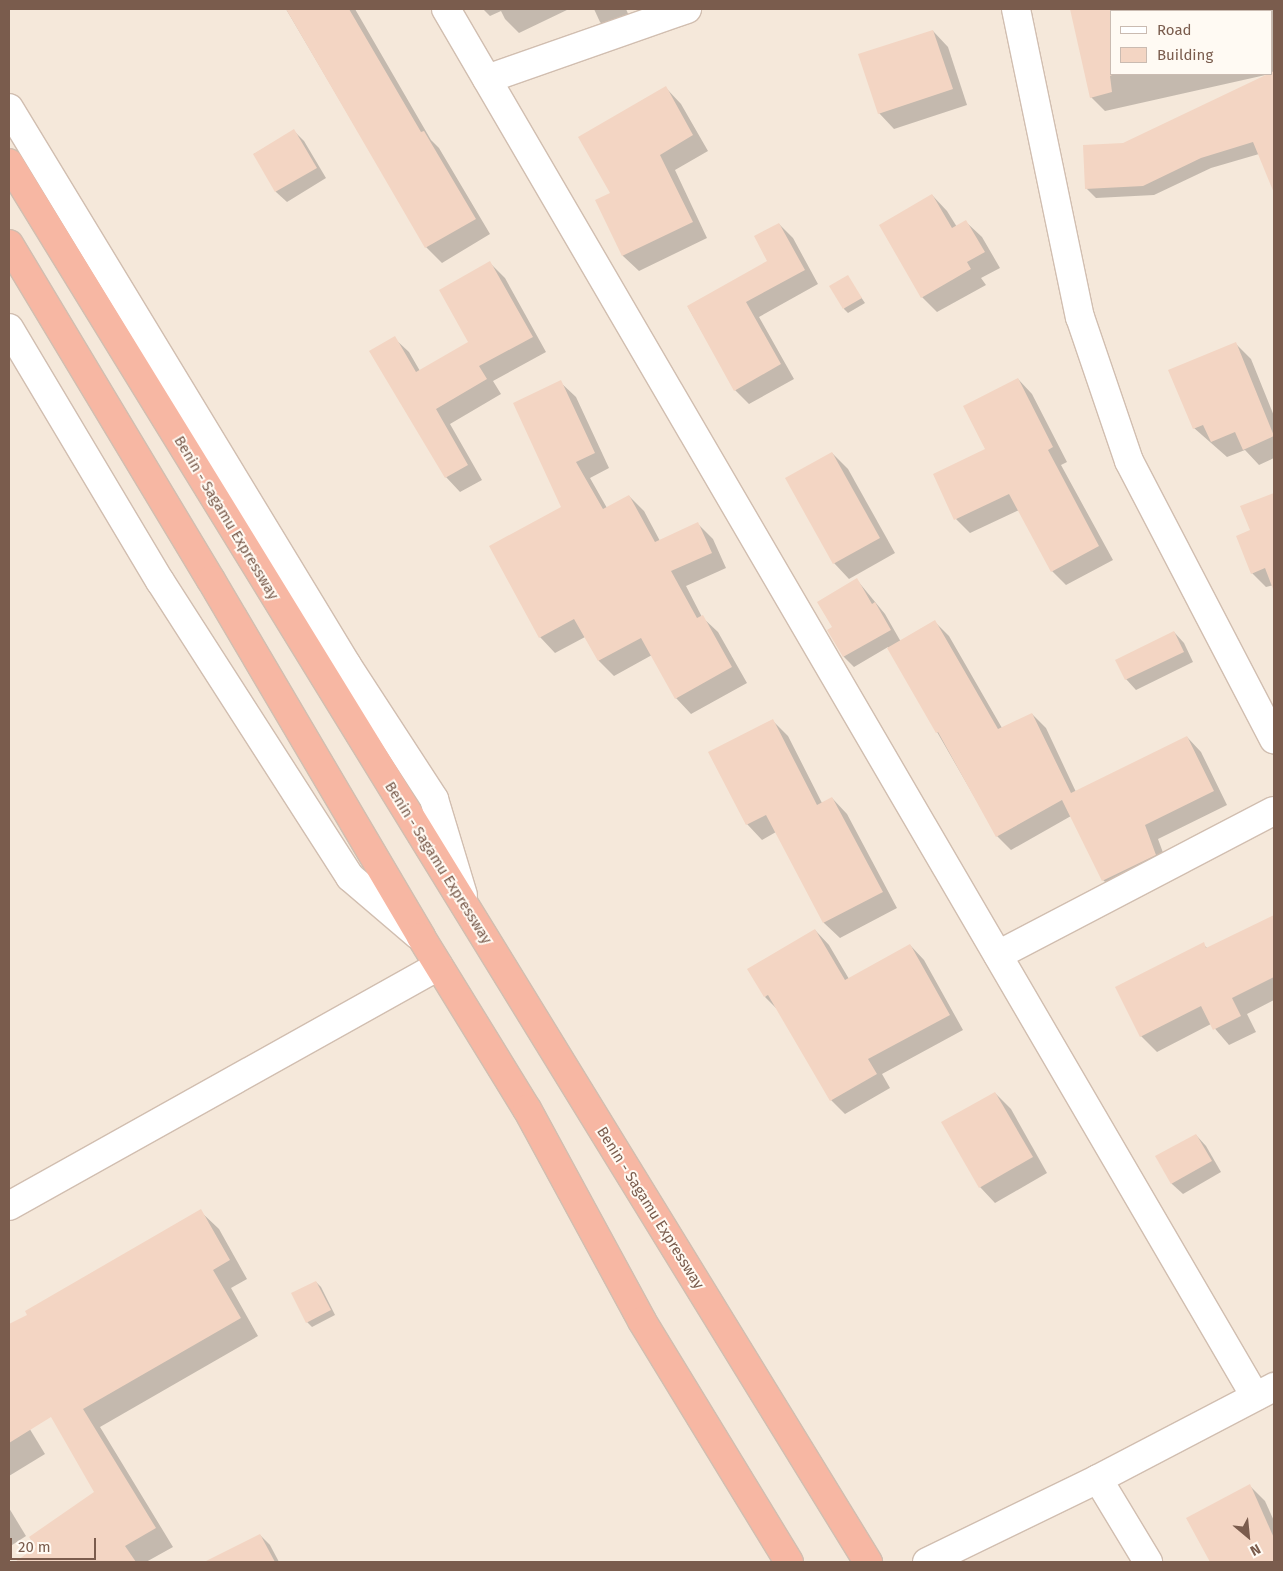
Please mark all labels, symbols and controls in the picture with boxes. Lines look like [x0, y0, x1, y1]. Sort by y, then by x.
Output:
legend [1110, 10, 1273, 75]
text: Road [1157, 21, 1192, 39]
text: Building [1157, 46, 1213, 64]
street label: Benin - Sagamu Expressway [170, 433, 282, 603]
street label: Benin - Sagamu Expressway [381, 779, 495, 947]
street label: Benin - Sagamu Expressway [593, 1124, 707, 1292]
north arrow [1223, 1511, 1273, 1561]
scale bar [12, 1528, 99, 1560]
text: 20 m [18, 1538, 51, 1556]
text: N [1247, 1540, 1263, 1559]

